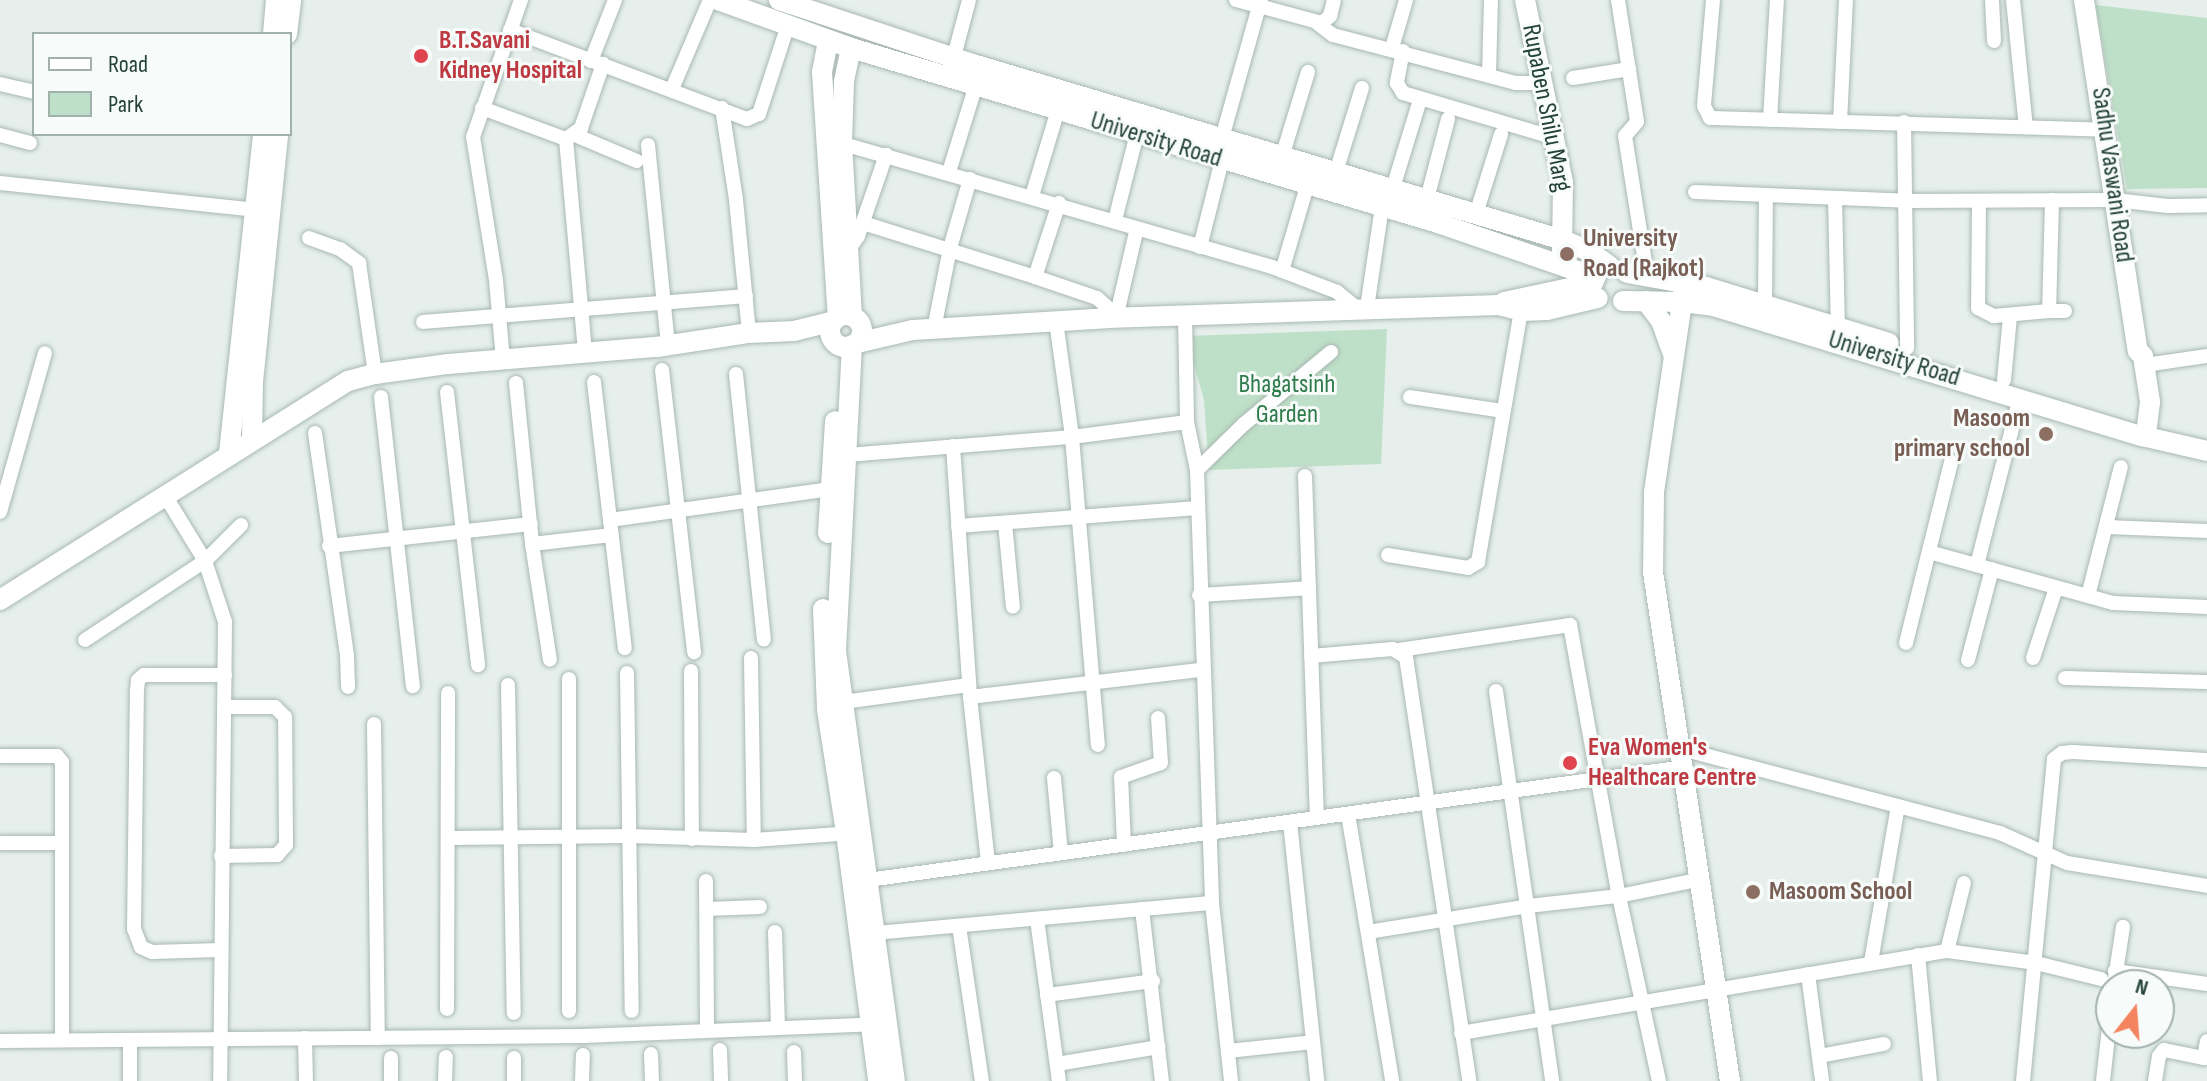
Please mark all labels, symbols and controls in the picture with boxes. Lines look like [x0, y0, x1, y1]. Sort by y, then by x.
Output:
street label: Rupaben Shilu Marg [1515, 22, 1577, 194]
place label: B.T.Savani Kidney Hospital [439, 25, 582, 86]
legend [32, 32, 292, 136]
marker: B.T.Savani Kidney Hospital [410, 45, 432, 67]
text: Road [108, 50, 148, 79]
street label: Sadhu Vaswani Road [2084, 86, 2140, 264]
text: Park [108, 90, 143, 119]
street label: University Road [1086, 105, 1226, 175]
place label: University Road (Rajkot) [1583, 223, 1704, 284]
marker: University Road (Rajkot) [1558, 245, 1576, 263]
street label: University Road [1824, 324, 1964, 394]
park label: Bhagatsinh Garden [1239, 369, 1335, 430]
place label: Masoom primary school [1894, 403, 2030, 464]
marker: Masoom primary school [2037, 425, 2055, 443]
place label: Eva Women's Healthcare Centre [1588, 732, 1757, 794]
marker: Eva Women's Healthcare Centre [1559, 752, 1581, 774]
place label: Masoom School [1769, 876, 1912, 908]
marker: Masoom School [1744, 883, 1762, 901]
north arrow [2095, 969, 2175, 1049]
text: N [2132, 973, 2151, 1002]

